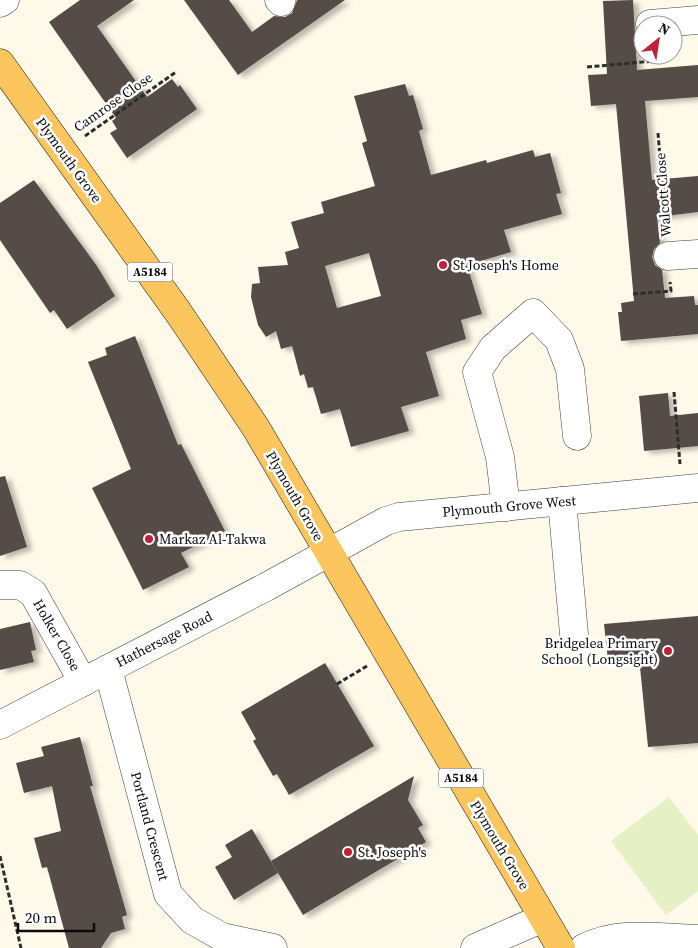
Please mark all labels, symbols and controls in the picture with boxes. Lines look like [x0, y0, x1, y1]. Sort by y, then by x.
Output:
north arrow [633, 15, 683, 65]
text: N [655, 18, 674, 40]
street label: Camrose Close [69, 67, 157, 137]
street label: Plymouth Grove [31, 113, 107, 207]
street label: Walcott Close [650, 152, 676, 238]
place label: St Joseph's Home [453, 255, 559, 275]
marker: St Joseph's Home [437, 259, 449, 271]
road number: A5184 [128, 262, 172, 282]
street label: Plymouth Grove [261, 447, 329, 545]
street label: Plymouth Grove West [441, 490, 577, 522]
place label: Markaz Al-Takwa [159, 529, 267, 549]
marker: Markaz Al-Takwa [143, 533, 155, 545]
street label: Holker Close [28, 595, 86, 675]
street label: Hathersage Road [112, 606, 216, 672]
place label: Bridgelea Primary School (Longsight) [542, 633, 659, 669]
marker: Bridgelea Primary School (Longsight) [662, 645, 674, 657]
road number: A5184 [438, 768, 484, 788]
street label: Portland Crescent [126, 769, 174, 883]
street label: Plymouth Grove [465, 797, 535, 893]
place label: St. Joseph's [358, 842, 427, 862]
marker: St. Joseph's [342, 846, 354, 858]
scale bar [18, 900, 94, 932]
text: 20 m [25, 907, 57, 928]

